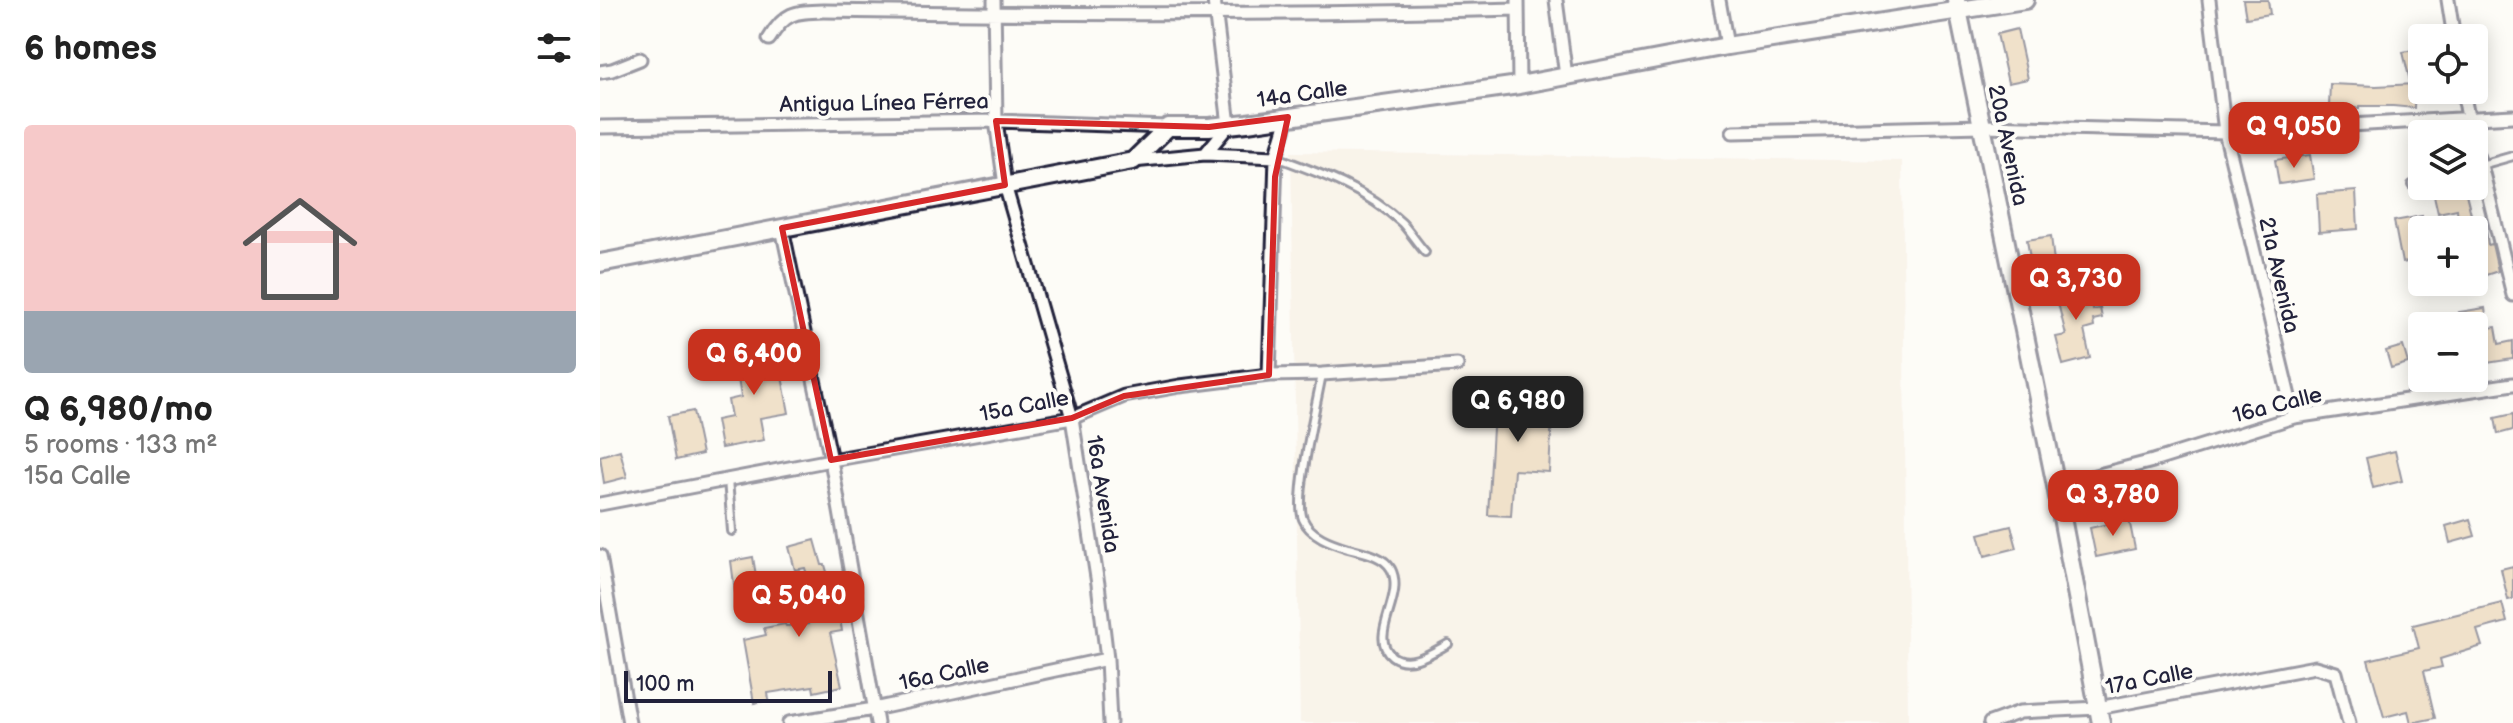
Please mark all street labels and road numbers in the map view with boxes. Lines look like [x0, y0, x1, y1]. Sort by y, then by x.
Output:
street label: 14a Calle [1255, 75, 1349, 114]
street label: 20a Avenida [1982, 82, 2034, 208]
street label: Antigua Línea Férrea [779, 88, 989, 119]
street label: 21a Avenida [2252, 215, 2305, 336]
street label: 16a Calle [2230, 381, 2325, 430]
street label: 15a Calle [977, 385, 1071, 428]
street label: 16a Avenida [1080, 433, 1125, 555]
street label: 16a Calle [897, 652, 992, 697]
street label: 17a Calle [2103, 658, 2195, 701]

